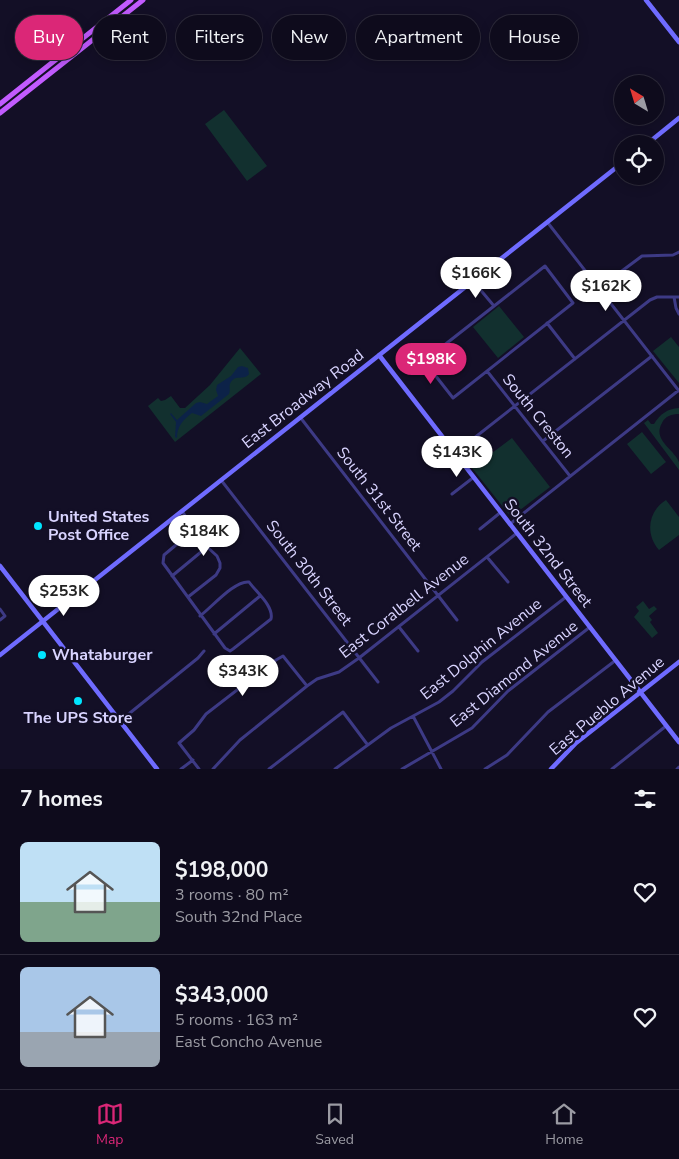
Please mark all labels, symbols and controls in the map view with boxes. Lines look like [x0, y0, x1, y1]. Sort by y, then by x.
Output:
chip: Buy [15, 15, 83, 60]
chip: Rent [93, 15, 166, 60]
chip: Filters [176, 15, 262, 60]
chip: New [272, 15, 346, 60]
chip: Apartment [356, 15, 480, 60]
chip: House [490, 15, 578, 60]
north arrow [614, 75, 664, 125]
map controls [614, 75, 664, 185]
button: locate [614, 135, 664, 185]
pin: $166K [441, 256, 511, 299]
text: $166K [451, 262, 501, 284]
pin: $162K [571, 270, 641, 312]
text: $162K [581, 275, 631, 297]
pin: $198K [396, 342, 466, 385]
street label: East Broadway Road [237, 344, 369, 454]
text: $198K [406, 348, 456, 370]
street label: South Creston [497, 369, 579, 463]
pin: $143K [422, 436, 492, 478]
text: $143K [432, 441, 482, 463]
street label: South 31st Street [331, 442, 427, 556]
street label: South 32nd Street [499, 494, 598, 612]
place label: United States Post Office [48, 506, 150, 546]
pin: $184K [169, 514, 239, 557]
street label: South 30th Street [261, 516, 357, 631]
marker: United States Post Office [32, 520, 44, 532]
text: $184K [179, 520, 229, 542]
street label: East Coralbell Avenue [335, 548, 473, 664]
pin: $253K [29, 574, 99, 617]
text: $253K [39, 580, 89, 602]
street label: East Dolphin Avenue [416, 593, 546, 705]
street label: East Diamond Avenue [445, 616, 583, 732]
place label: Whataburger [52, 644, 153, 666]
marker: Whataburger [36, 649, 48, 661]
street label: East Pueblo Avenue [545, 651, 669, 761]
pin: $343K [208, 654, 278, 697]
text: $343K [218, 660, 268, 682]
marker: The UPS Store [72, 695, 84, 707]
place label: The UPS Store [23, 707, 133, 729]
text: 7 homes [20, 785, 103, 813]
icon: filters [631, 785, 659, 813]
text: $198,000 [175, 856, 268, 884]
icon: home [60, 862, 120, 922]
icon: heart [631, 878, 659, 906]
text: 3 rooms · 80 m² [175, 884, 288, 906]
text: South 32nd Place [175, 906, 302, 928]
text: $343,000 [175, 981, 268, 1009]
icon: home [60, 987, 120, 1047]
icon: heart [631, 1003, 659, 1031]
text: 5 rooms · 163 m² [175, 1009, 298, 1031]
text: East Concho Avenue [175, 1031, 322, 1053]
tab: Map [96, 1100, 124, 1149]
tab: Saved [315, 1100, 354, 1149]
tab: Home [545, 1100, 583, 1149]

